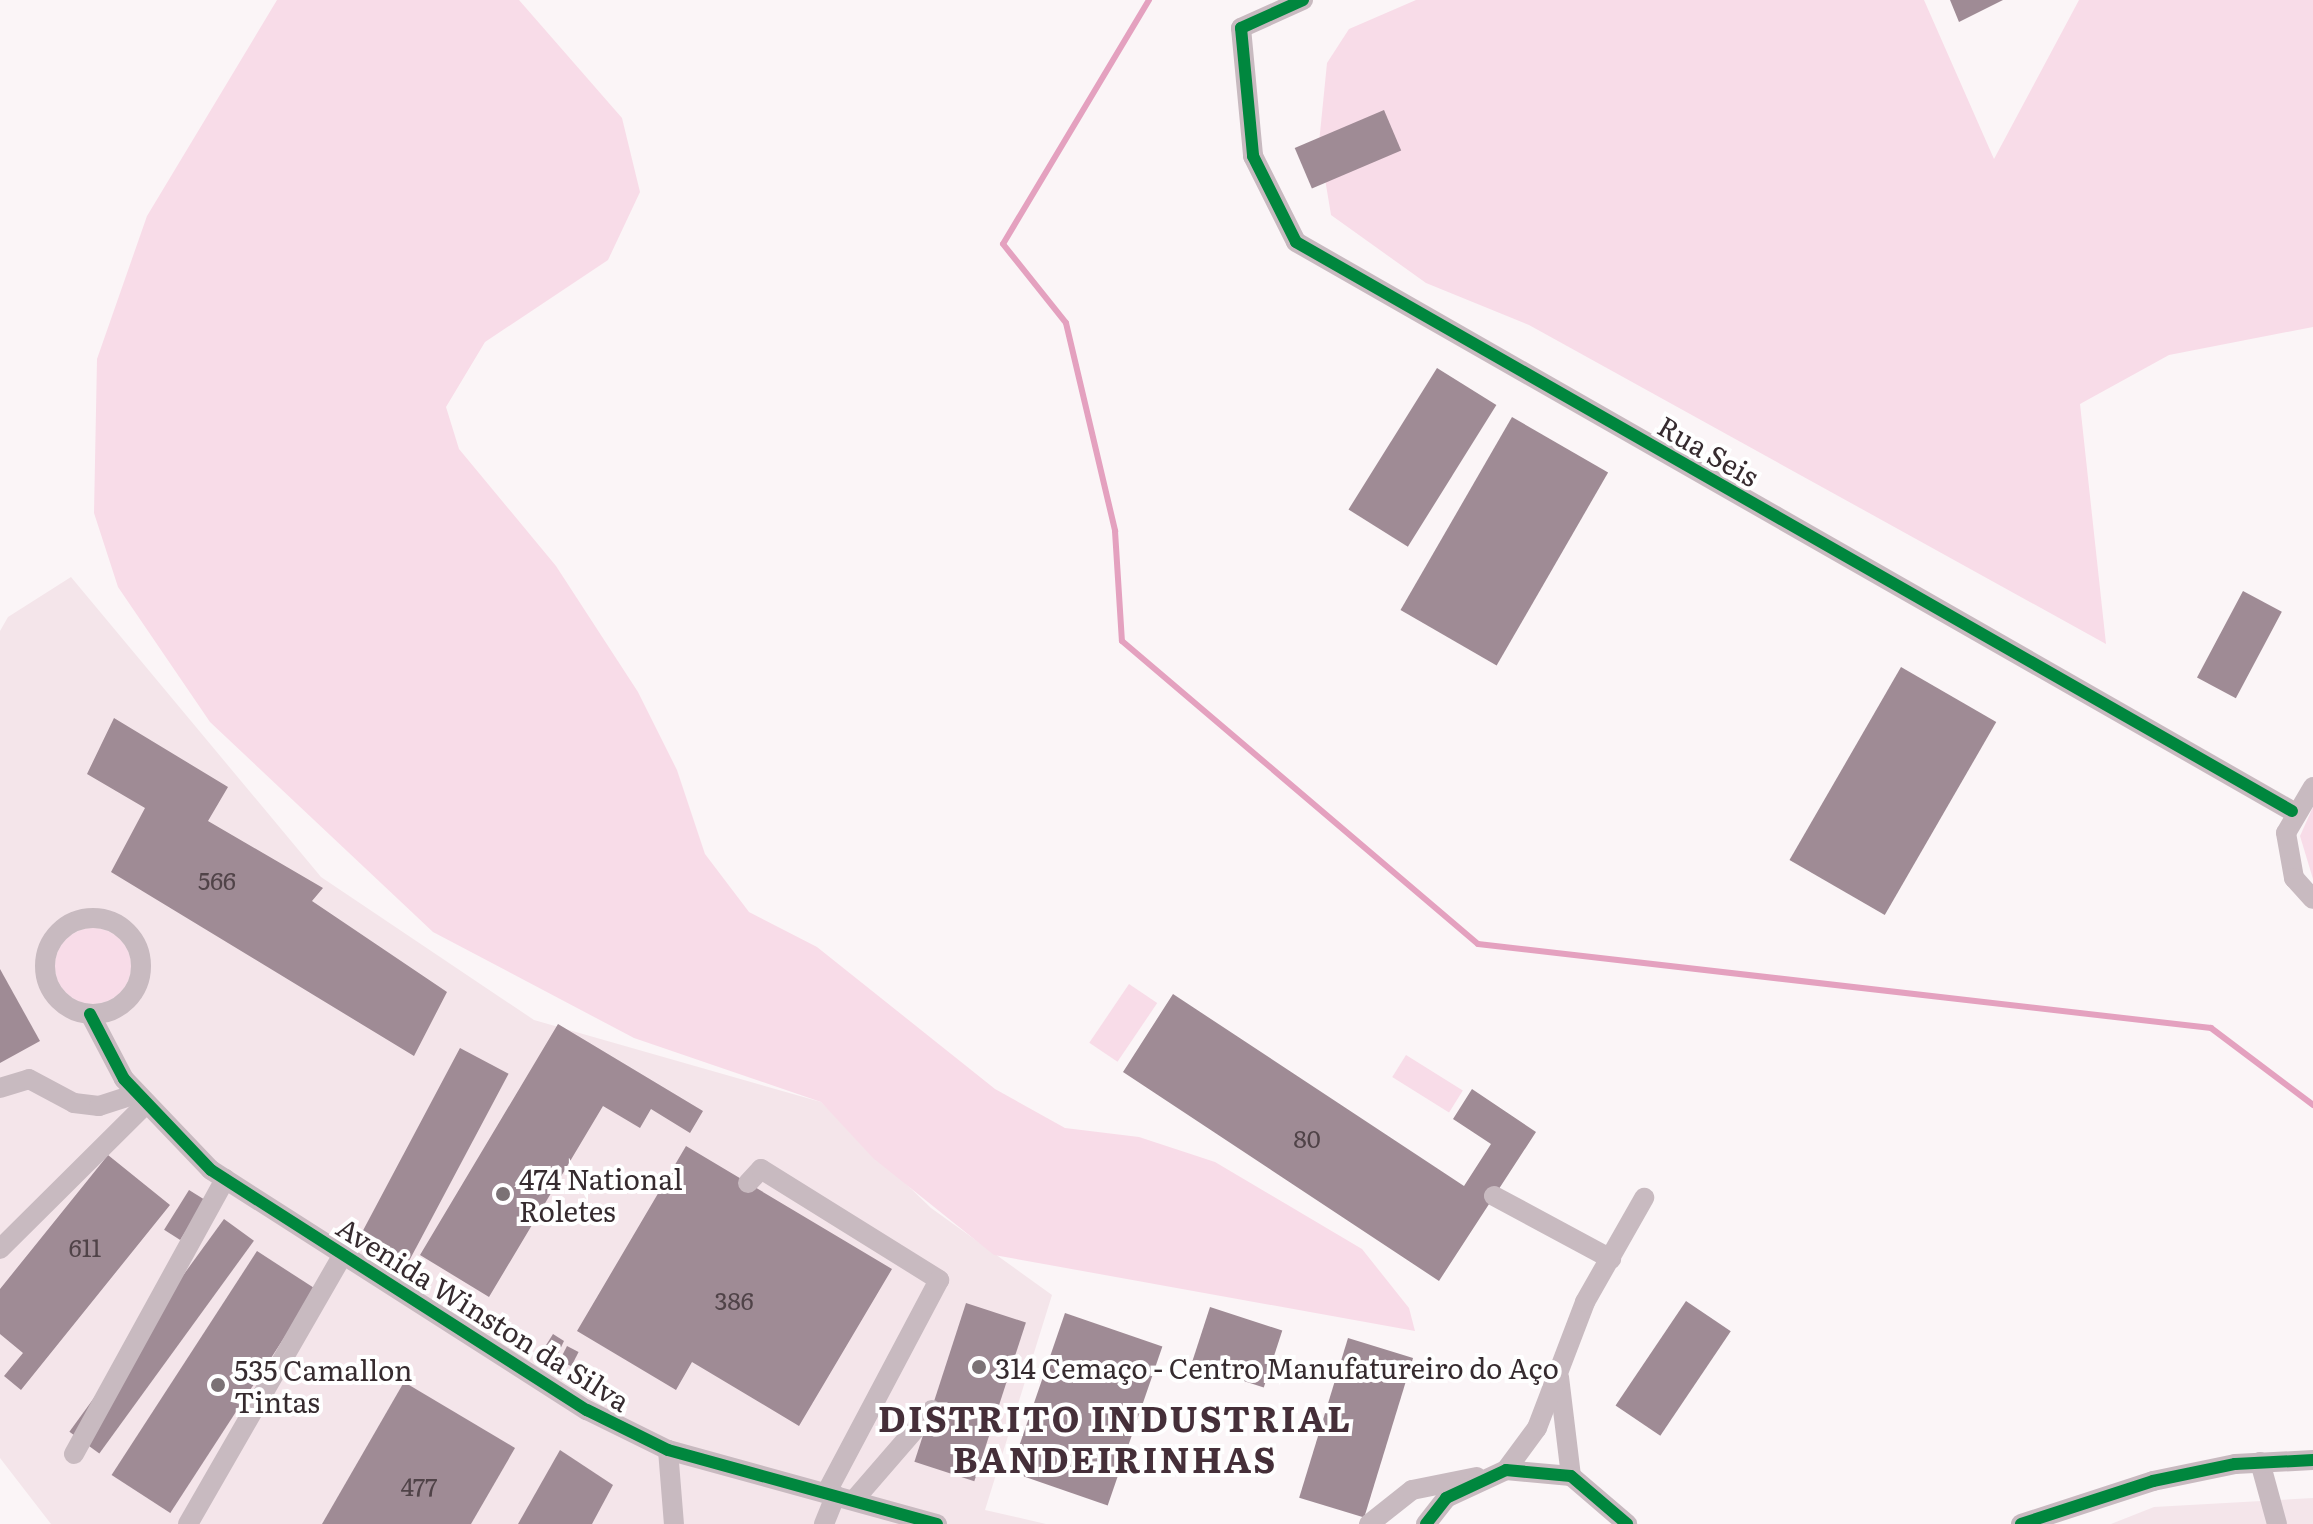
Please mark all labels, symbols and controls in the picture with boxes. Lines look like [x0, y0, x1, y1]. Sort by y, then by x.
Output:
street label: Rua Seis [1653, 408, 1765, 492]
house number: 566 [198, 866, 236, 894]
house number: 80 [1293, 1124, 1321, 1152]
place label: 474 National Roletes [519, 1161, 683, 1227]
marker: 474 National Roletes [494, 1185, 512, 1203]
street label: Avenida Winston da Silva [331, 1209, 637, 1417]
house number: 611 [69, 1233, 101, 1261]
house number: 386 [714, 1286, 754, 1314]
place label: 314 Cemaço - Centro Manufatureiro do Aço [995, 1350, 1559, 1384]
place label: 535 Camallon Tintas [234, 1352, 413, 1418]
marker: 314 Cemaço - Centro Manufatureiro do Aço [970, 1358, 988, 1376]
marker: 535 Camallon Tintas [209, 1376, 227, 1394]
district label: DISTRITO INDUSTRIAL BANDEIRINHAS [878, 1394, 1352, 1479]
house number: 477 [401, 1472, 437, 1500]

